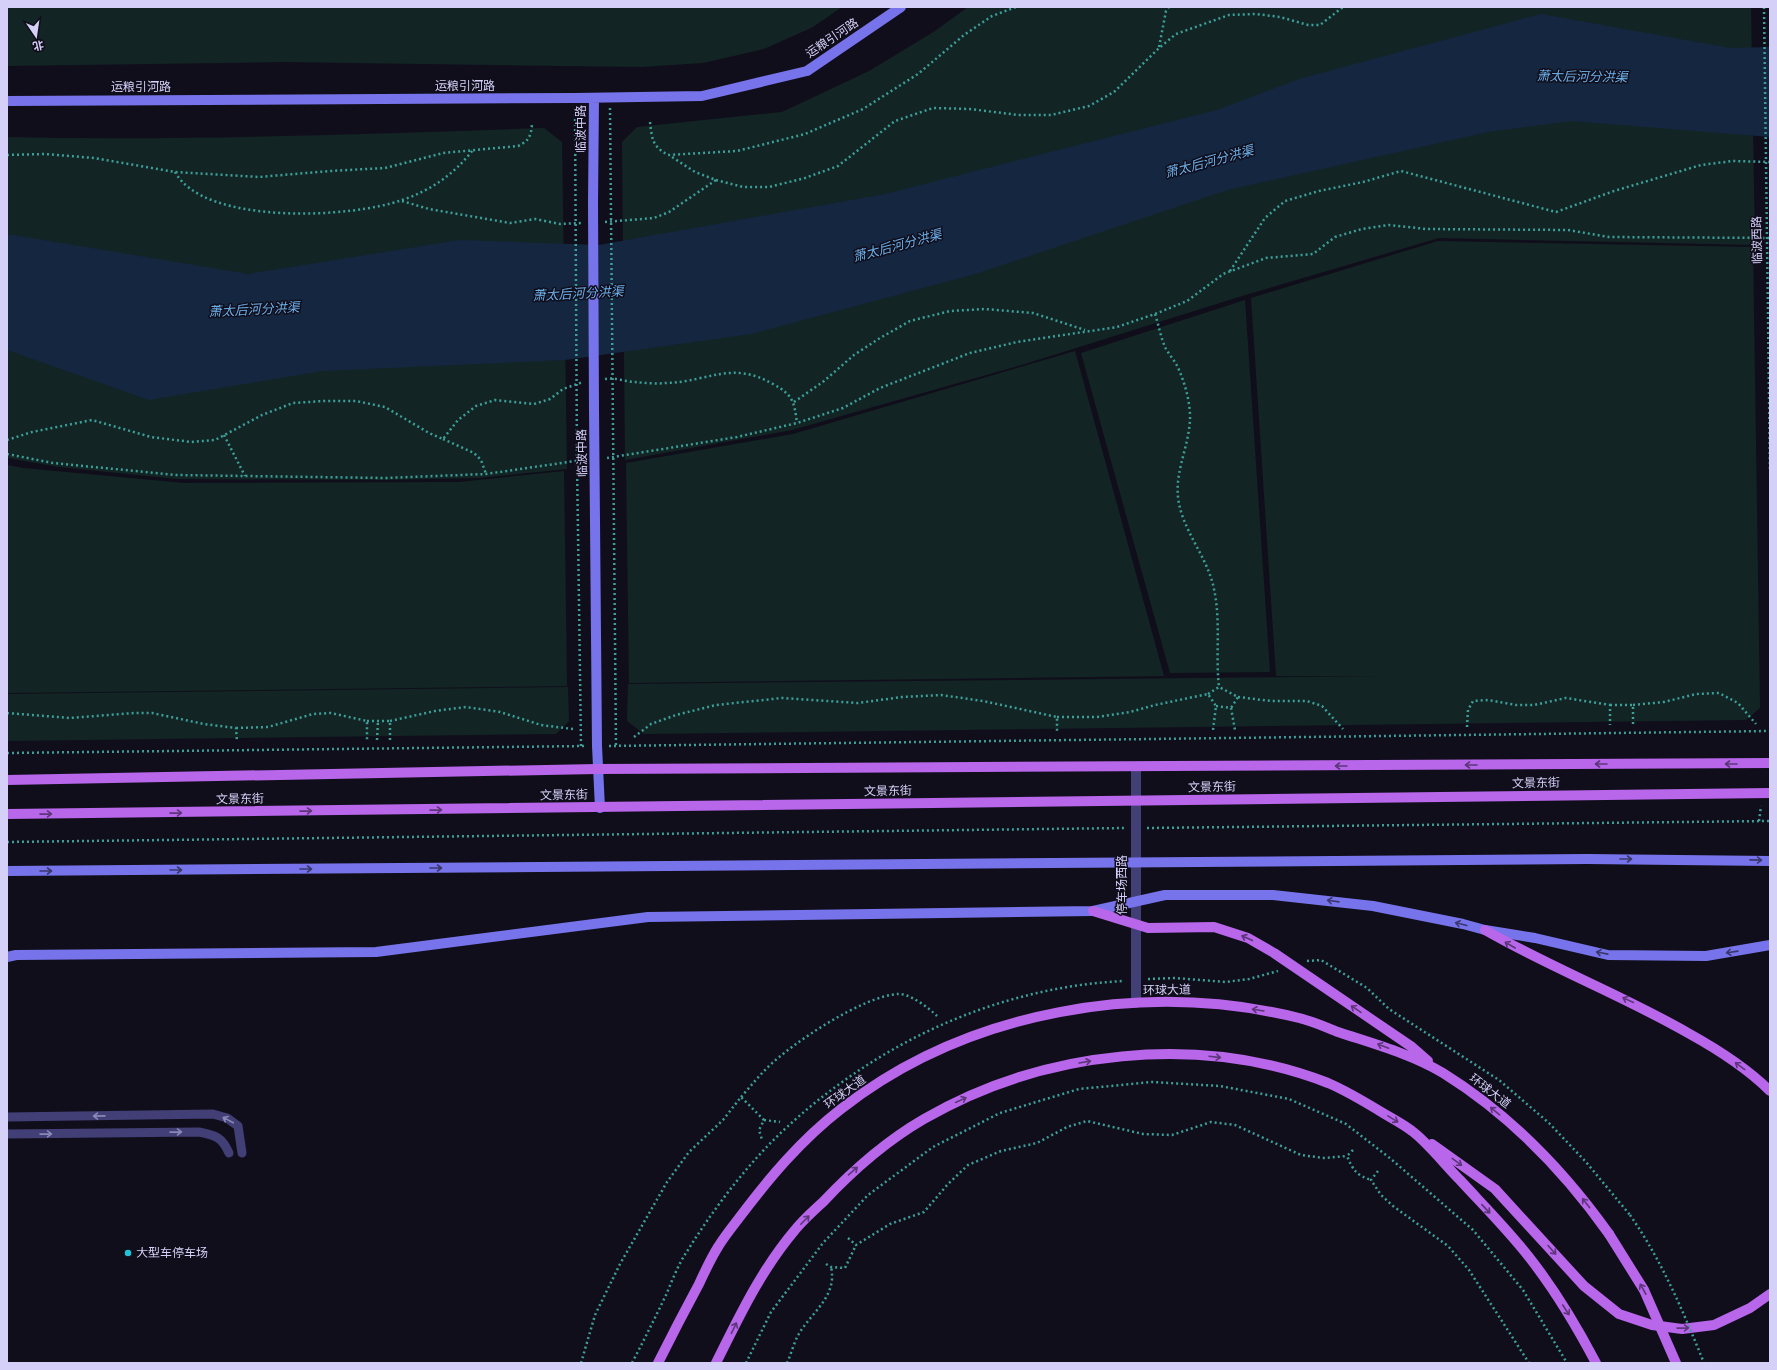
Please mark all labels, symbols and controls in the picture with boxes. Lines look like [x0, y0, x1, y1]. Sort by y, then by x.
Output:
street label: 运粮引河路 [803, 15, 861, 61]
north arrow [16, 16, 56, 56]
text: 北 [31, 38, 45, 53]
water label: 萧太后河分洪渠 [1536, 68, 1630, 85]
street label: 运粮引河路 [435, 79, 495, 93]
street label: 运粮引河路 [111, 80, 171, 94]
street label: 临波中路 [574, 105, 588, 153]
water label: 萧太后河分洪渠 [1163, 142, 1257, 181]
street label: 临波西路 [1750, 216, 1764, 264]
water label: 萧太后河分洪渠 [851, 226, 945, 265]
water label: 萧太后河分洪渠 [532, 284, 626, 303]
water label: 萧太后河分洪渠 [208, 300, 302, 319]
street label: 临波中路 [575, 429, 589, 477]
one-way arrow [1595, 760, 1608, 768]
one-way arrow [1725, 760, 1738, 768]
one-way arrow [1465, 761, 1478, 769]
one-way arrow [1335, 762, 1348, 770]
street label: 文景东街 [1512, 776, 1560, 790]
street label: 文景东街 [1188, 780, 1236, 794]
street label: 文景东街 [864, 784, 912, 798]
street label: 文景东街 [540, 788, 588, 802]
street label: 文景东街 [216, 792, 264, 806]
one-way arrow [429, 806, 442, 814]
one-way arrow [299, 807, 312, 815]
one-way arrow [169, 809, 182, 816]
one-way arrow [39, 810, 52, 818]
street label: 停车场西路 [1115, 855, 1129, 915]
one-way arrow [1619, 855, 1632, 863]
one-way arrow [1749, 856, 1762, 864]
one-way arrow [429, 864, 442, 872]
one-way arrow [299, 865, 312, 873]
one-way arrow [169, 866, 182, 874]
one-way arrow [39, 867, 52, 875]
one-way arrow [1327, 897, 1340, 905]
one-way arrow [1455, 919, 1468, 927]
one-way arrow [1242, 934, 1254, 941]
one-way arrow [1505, 941, 1517, 948]
one-way arrow [1726, 948, 1739, 956]
one-way arrow [1596, 949, 1609, 957]
street label: 环球大道 [1143, 983, 1191, 997]
one-way arrow [1622, 996, 1634, 1003]
one-way arrow [1351, 1005, 1362, 1013]
one-way arrow [1252, 1006, 1265, 1014]
one-way arrow [1377, 1042, 1389, 1050]
one-way arrow [1208, 1053, 1221, 1061]
one-way arrow [1078, 1058, 1091, 1066]
one-way arrow [1735, 1062, 1746, 1070]
street label: 环球大道 [1467, 1071, 1513, 1111]
street label: 环球大道 [821, 1072, 869, 1112]
one-way arrow [955, 1096, 967, 1103]
one-way arrow [1489, 1106, 1500, 1115]
one-way arrow [93, 1112, 106, 1120]
one-way arrow [222, 1115, 234, 1123]
one-way arrow [1387, 1115, 1399, 1123]
one-way arrow [169, 1128, 182, 1136]
one-way arrow [39, 1130, 52, 1138]
one-way arrow [1452, 1158, 1463, 1167]
one-way arrow [848, 1167, 859, 1176]
one-way arrow [1582, 1197, 1591, 1208]
one-way arrow [1481, 1203, 1490, 1214]
one-way arrow [800, 1215, 809, 1225]
one-way arrow [1547, 1245, 1556, 1255]
place label: 大型车停车场 [136, 1246, 208, 1260]
marker: 大型车停车场 [123, 1248, 133, 1258]
one-way arrow [1638, 1283, 1646, 1295]
one-way arrow [1563, 1304, 1571, 1316]
one-way arrow [730, 1322, 738, 1334]
one-way arrow [1676, 1324, 1689, 1332]

